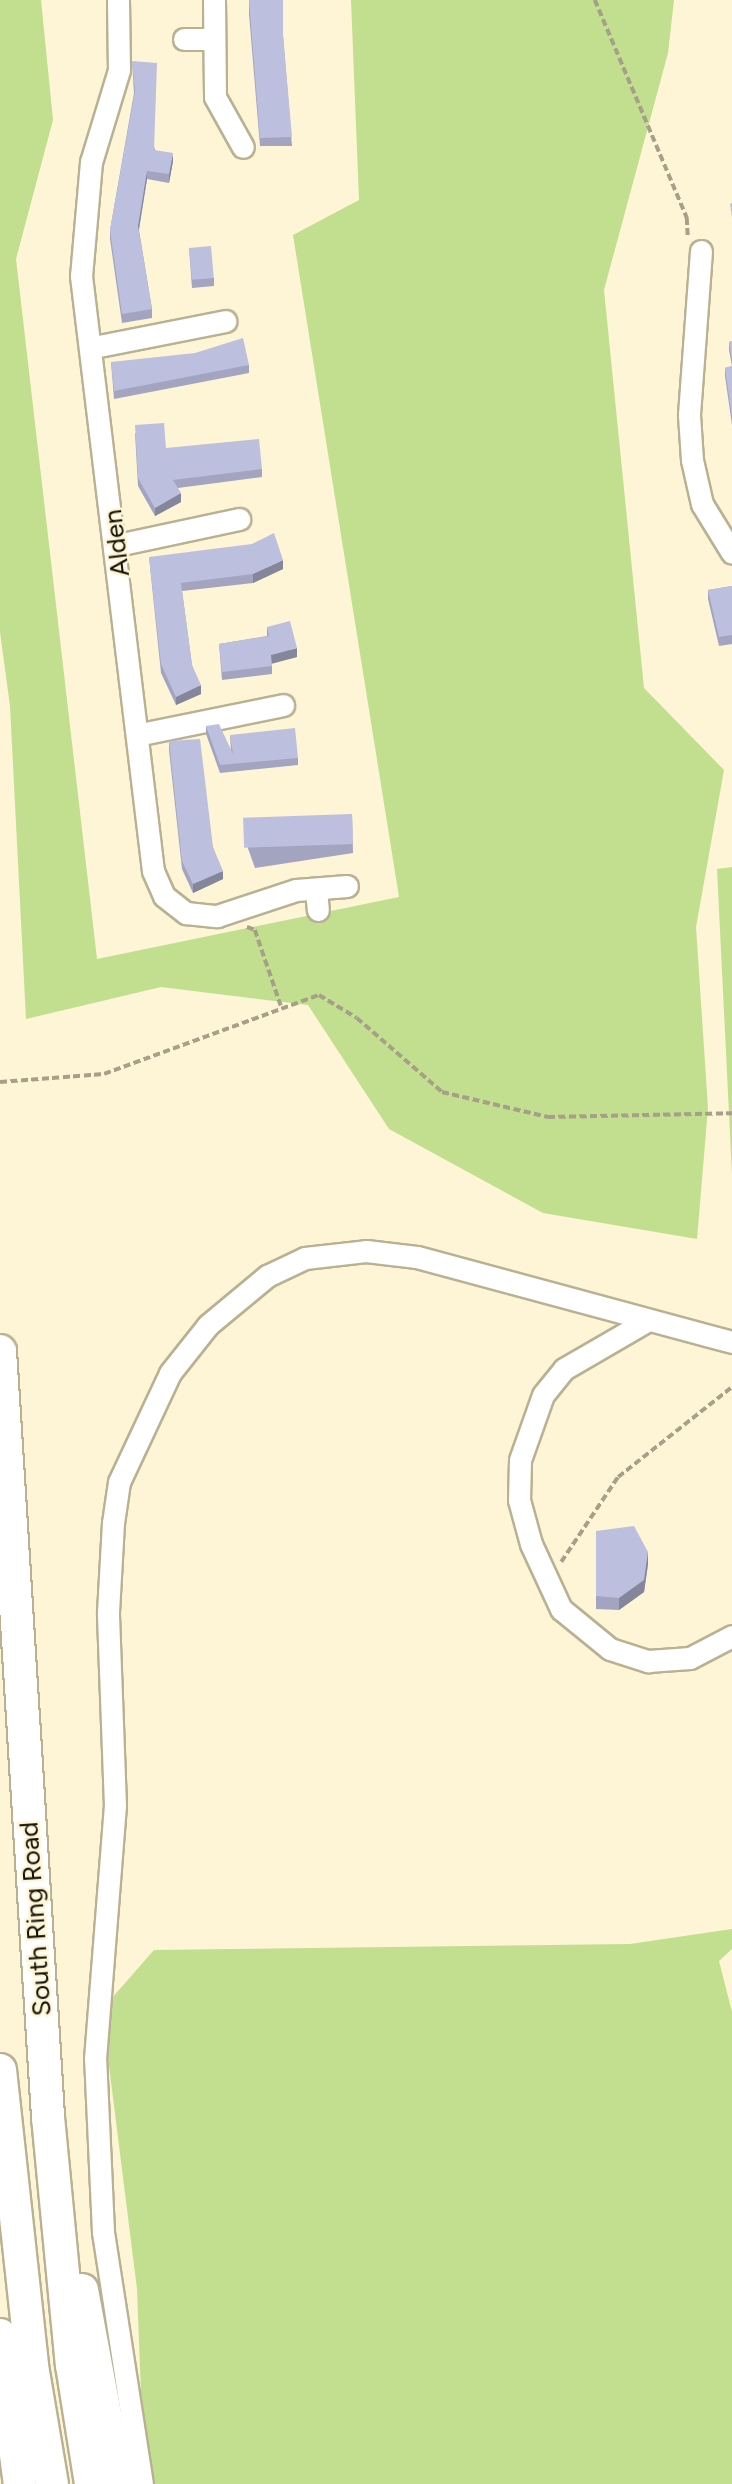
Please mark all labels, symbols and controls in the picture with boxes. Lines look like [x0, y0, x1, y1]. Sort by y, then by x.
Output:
street label: Alden [97, 508, 137, 578]
street label: South Ring Road [14, 1821, 58, 2017]

